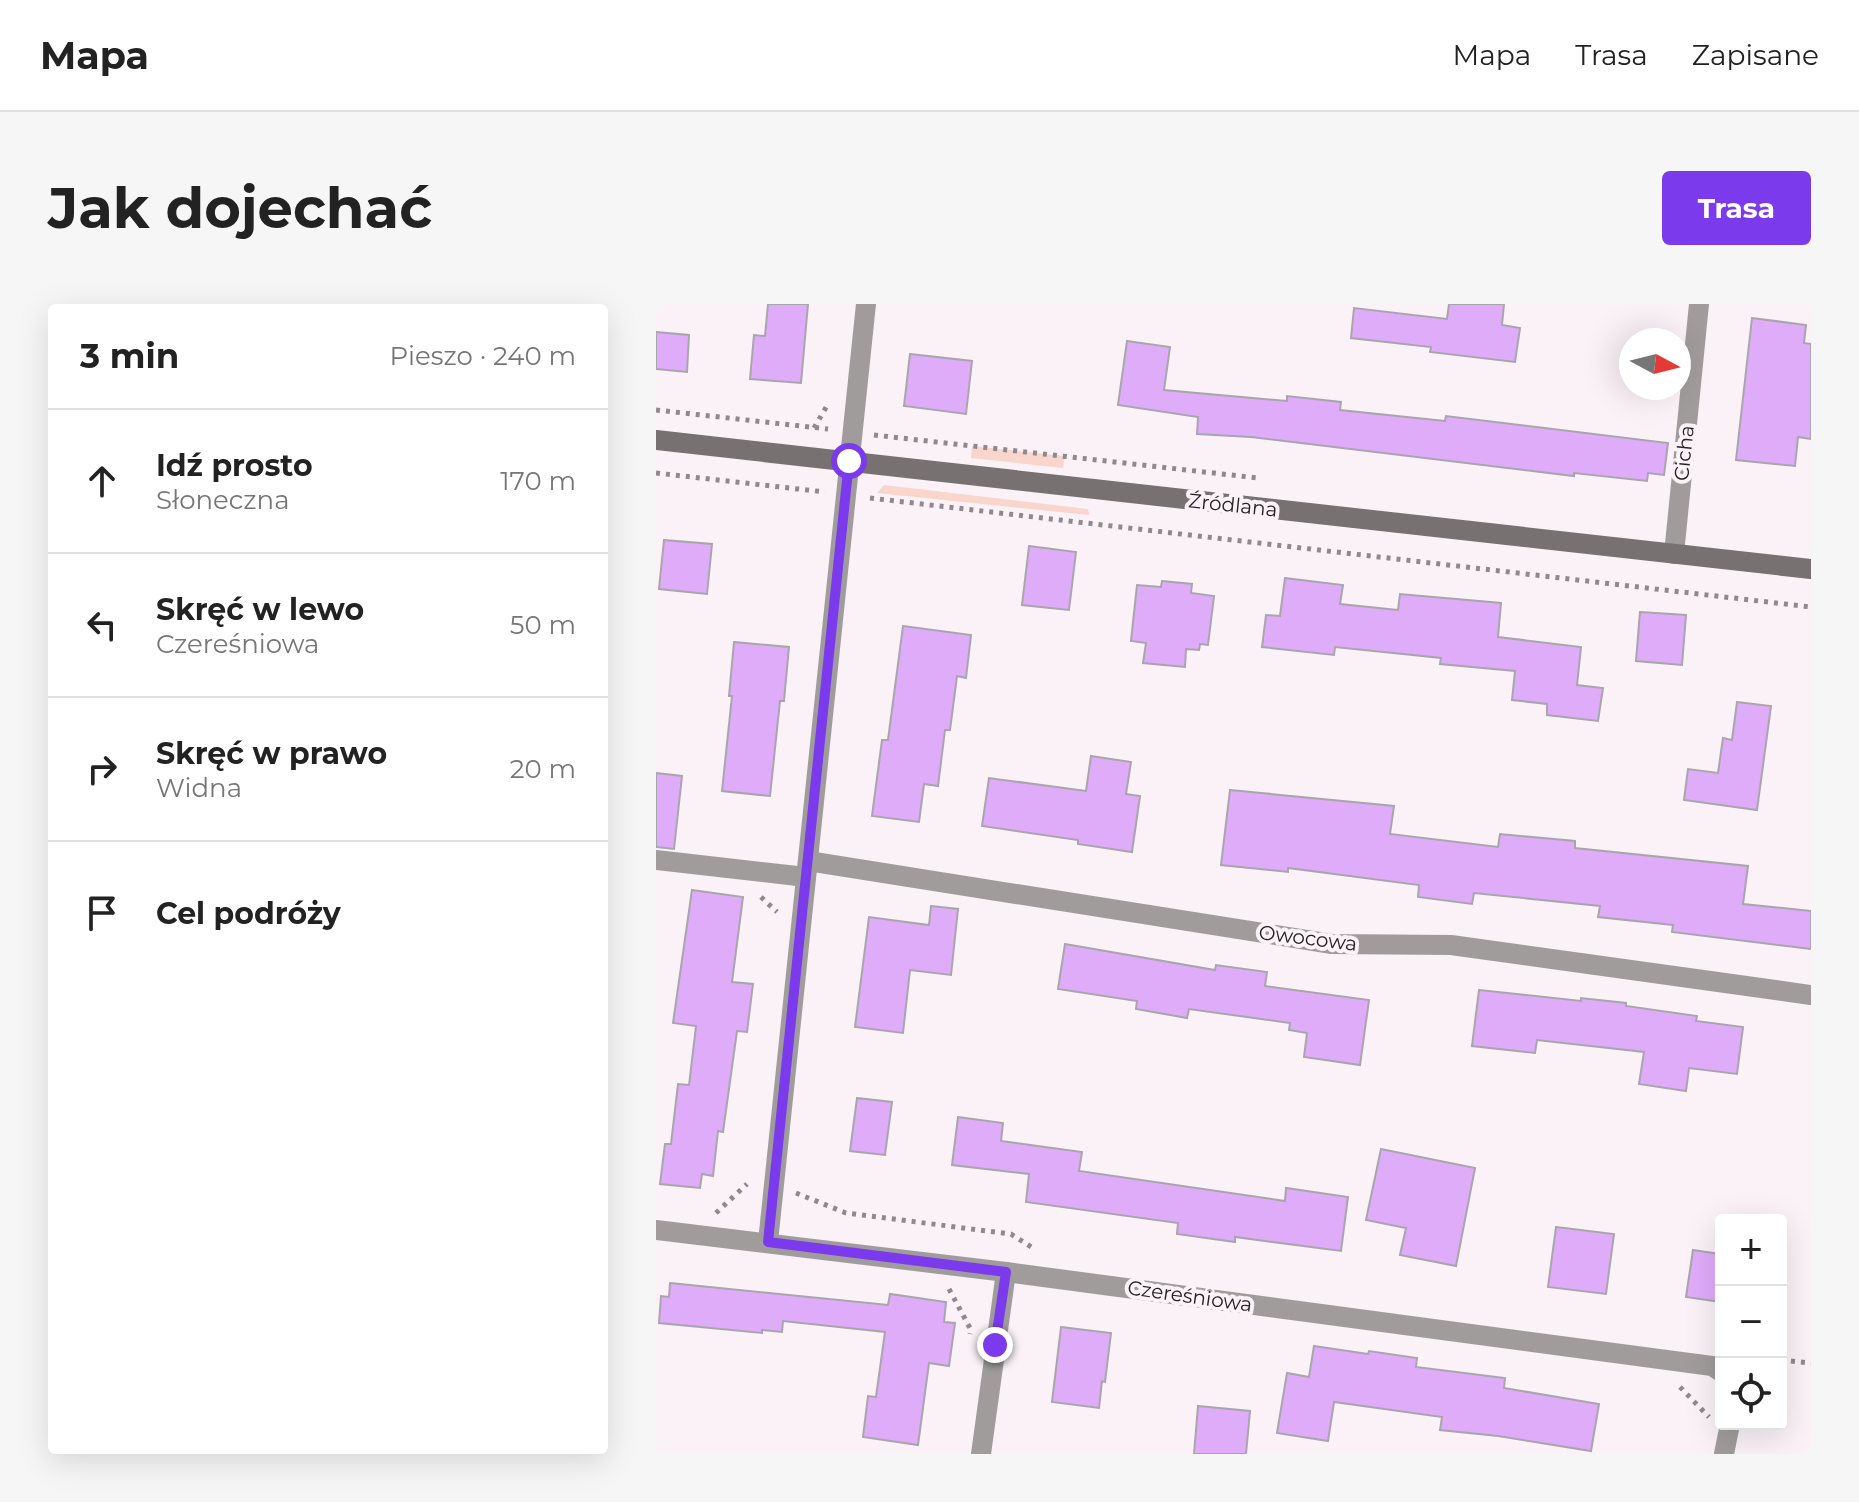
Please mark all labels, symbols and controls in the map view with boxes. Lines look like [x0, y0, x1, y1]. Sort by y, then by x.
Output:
text: Mapa [40, 32, 149, 79]
text: Mapa [1453, 38, 1531, 72]
text: Trasa [1575, 38, 1648, 72]
text: Zapisane [1692, 38, 1819, 72]
button: Trasa [1662, 171, 1811, 245]
text: Jak dojechać [48, 174, 432, 242]
north arrow [1619, 328, 1691, 400]
text: 3 min [80, 335, 179, 377]
text: Pieszo · 240 m [389, 340, 576, 372]
street label: Cicha [1669, 424, 1699, 482]
route start [831, 443, 867, 479]
text: Idź prosto [156, 447, 313, 484]
icon: ahead [80, 459, 124, 503]
text: 170 m [500, 465, 576, 497]
text: Słoneczna [156, 484, 289, 516]
street label: Źródlana [1187, 488, 1279, 522]
text: Skręć w lewo [156, 591, 364, 628]
icon: left [80, 603, 124, 647]
text: 50 m [510, 609, 576, 641]
text: Czereśniowa [156, 628, 319, 660]
text: Skręć w prawo [156, 735, 387, 772]
icon: right [80, 747, 124, 791]
text: 20 m [510, 753, 576, 785]
text: Widna [156, 772, 242, 804]
icon: arrive [80, 891, 124, 935]
text: Cel podróży [156, 895, 341, 932]
street label: Owocowa [1257, 920, 1359, 956]
map controls [1715, 1214, 1787, 1430]
button: + [1715, 1214, 1787, 1286]
street label: Czereśniowa [1126, 1275, 1254, 1317]
button: − [1715, 1286, 1787, 1358]
route end [977, 1327, 1013, 1363]
button: locate [1715, 1358, 1787, 1430]

